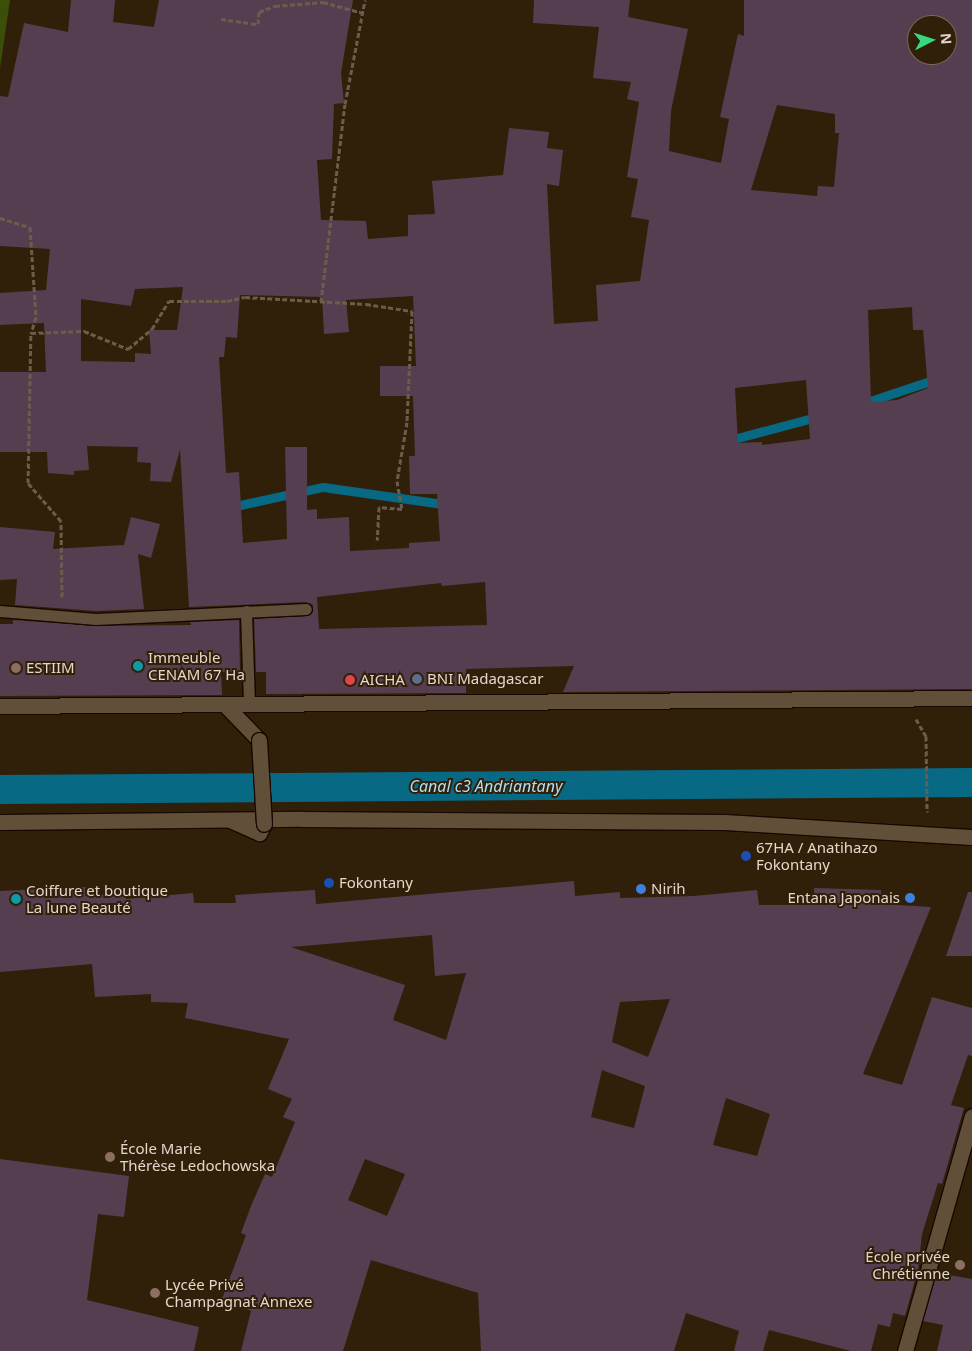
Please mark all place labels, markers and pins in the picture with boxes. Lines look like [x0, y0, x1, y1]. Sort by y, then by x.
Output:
place label: Immeuble CENAM 67 Ha [148, 648, 245, 683]
place label: ESTIIM [26, 659, 75, 677]
marker: Immeuble CENAM 67 Ha [132, 660, 144, 672]
marker: ESTIIM [10, 662, 22, 674]
place label: BNI Madagascar [427, 670, 543, 688]
place label: AICHA [360, 671, 405, 689]
marker: BNI Madagascar [411, 673, 423, 685]
marker: AICHA [344, 674, 356, 686]
place label: 67HA / Anatihazo Fokontany [756, 838, 878, 873]
marker: 67HA / Anatihazo Fokontany [740, 850, 752, 862]
place label: Fokontany [339, 874, 413, 892]
marker: Fokontany [323, 877, 335, 889]
place label: Nirih [651, 880, 686, 898]
place label: Coiffure et boutique La lune Beauté [26, 881, 168, 916]
marker: Nirih [635, 883, 647, 895]
place label: Entana Japonais [787, 889, 900, 907]
marker: Entana Japonais [904, 892, 916, 904]
marker: Coiffure et boutique La lune Beauté [10, 893, 22, 905]
place label: École Marie Thérèse Ledochowska [120, 1139, 275, 1174]
marker: École Marie Thérèse Ledochowska [104, 1151, 116, 1163]
place label: École privée Chrétienne [865, 1247, 950, 1282]
marker: École privée Chrétienne [954, 1259, 966, 1271]
place label: Lycée Privé Champagnat Annexe [165, 1275, 312, 1310]
marker: Lycée Privé Champagnat Annexe [149, 1287, 161, 1299]

